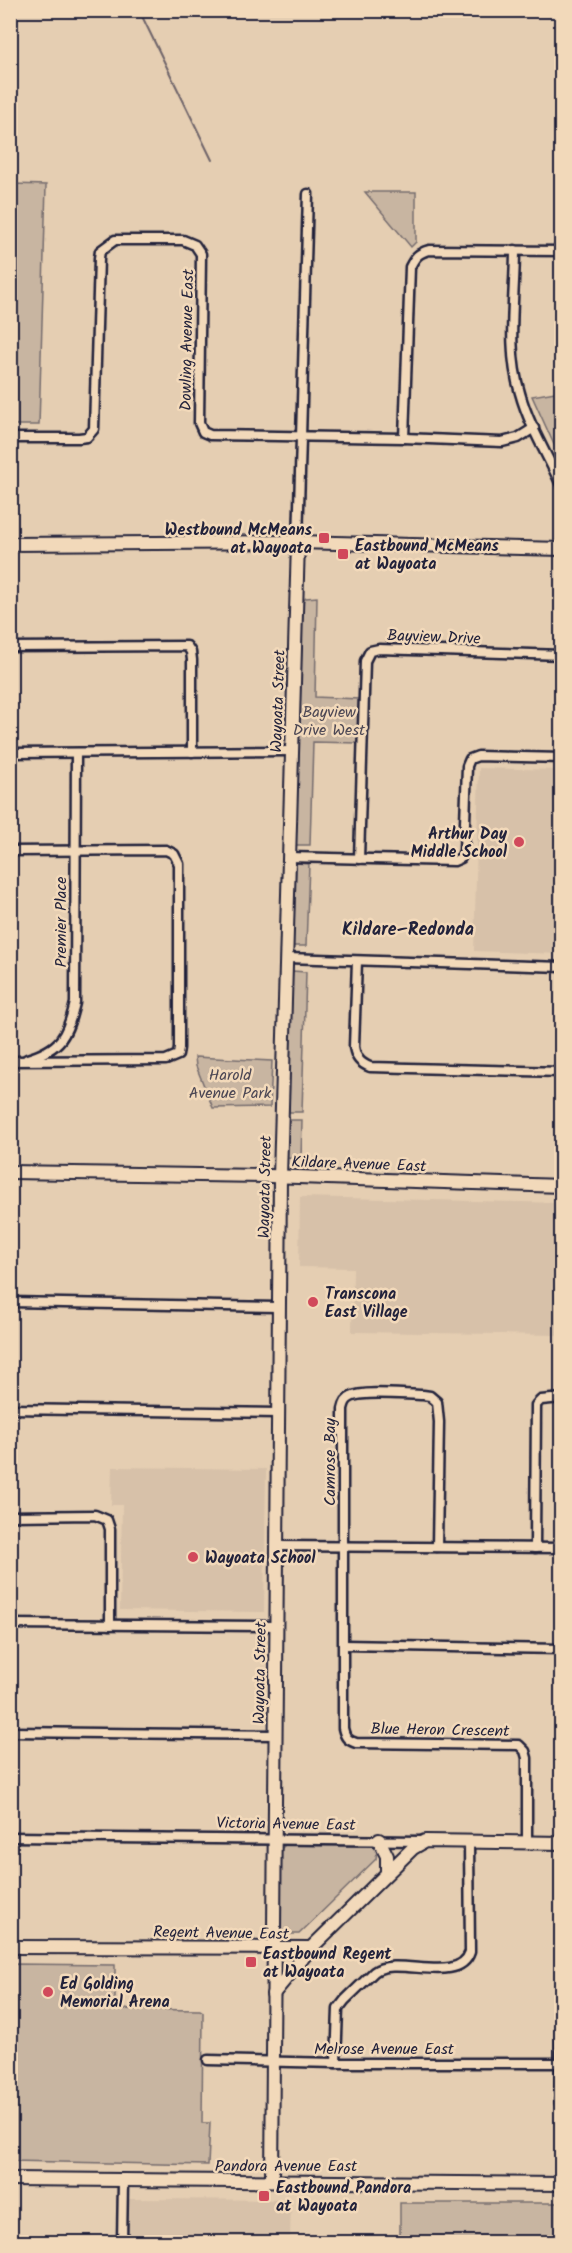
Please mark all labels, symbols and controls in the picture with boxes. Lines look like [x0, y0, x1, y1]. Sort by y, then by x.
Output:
street label: Dowling Avenue East [174, 268, 201, 411]
place label: Westbound McMeans at Wayoata [165, 518, 313, 561]
marker: Westbound McMeans at Wayoata [317, 531, 331, 545]
place label: Eastbound McMeans at Wayoata [355, 534, 499, 577]
marker: Eastbound McMeans at Wayoata [336, 547, 350, 561]
street label: Bayview Drive [387, 623, 481, 652]
street label: Wayoata Street [264, 648, 293, 753]
park label: Bayview Drive West [293, 700, 366, 743]
place label: Arthur Day Middle School [411, 822, 508, 865]
marker: Arthur Day Middle School [512, 835, 526, 849]
street label: Premier Place [49, 876, 74, 968]
district label: Kildare–Redonda [342, 916, 474, 945]
park label: Harold Avenue Park [189, 1063, 272, 1106]
street label: Wayoata Street [252, 1135, 279, 1239]
street label: Kildare Avenue East [291, 1150, 428, 1179]
place label: Transcona East Village [325, 1282, 408, 1325]
marker: Transcona East Village [306, 1295, 320, 1309]
street label: Camrose Bay [318, 1418, 343, 1506]
place label: Wayoata School [205, 1546, 316, 1571]
marker: Wayoata School [186, 1550, 200, 1564]
street label: Wayoata Street [247, 1621, 274, 1725]
street label: Blue Heron Crescent [370, 1717, 510, 1744]
street label: Victoria Avenue East [216, 1811, 357, 1838]
street label: Regent Avenue East [153, 1920, 290, 1947]
place label: Eastbound Regent at Wayoata [263, 1942, 392, 1985]
marker: Eastbound Regent at Wayoata [244, 1955, 258, 1969]
place label: Ed Golding Memorial Arena [60, 1972, 170, 2015]
marker: Ed Golding Memorial Arena [41, 1985, 55, 1999]
street label: Melrose Avenue East [314, 2037, 455, 2062]
street label: Pandora Avenue East [215, 2154, 358, 2179]
place label: Eastbound Pandora at Wayoata [276, 2176, 411, 2219]
marker: Eastbound Pandora at Wayoata [257, 2189, 271, 2203]

